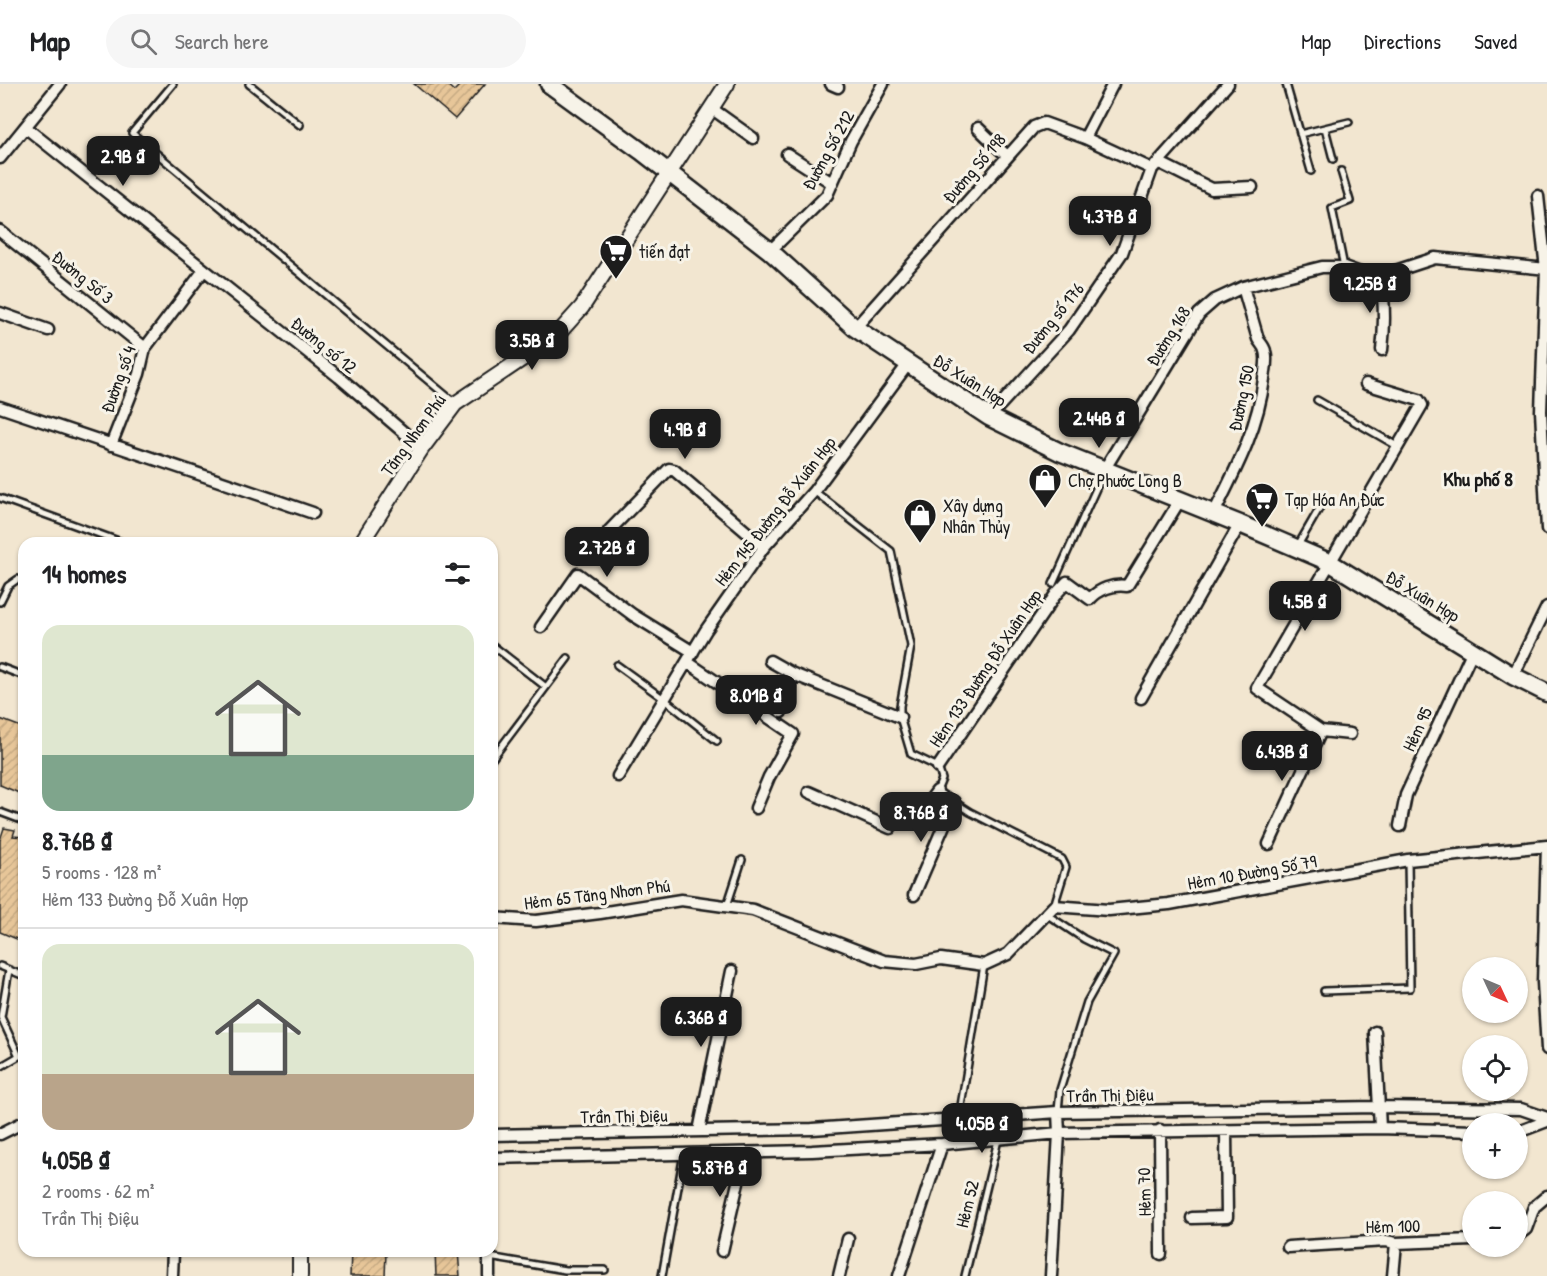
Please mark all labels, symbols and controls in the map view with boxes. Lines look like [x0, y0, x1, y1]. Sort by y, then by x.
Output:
search box [106, 14, 526, 68]
text: Map [30, 22, 70, 60]
icon: search [127, 25, 160, 58]
text: Search here [175, 26, 269, 56]
text: Map [1301, 27, 1331, 56]
text: Directions [1364, 27, 1441, 56]
text: Saved [1474, 27, 1517, 56]
street label: Đường Số 212 [796, 105, 860, 194]
street label: Đường Số 198 [937, 127, 1012, 208]
pin: 2.9B ₫ [74, 136, 172, 187]
text: 2.9B ₫ [101, 142, 145, 169]
pin: 4.37B ₫ [1055, 196, 1165, 247]
text: 4.37B ₫ [1083, 202, 1137, 229]
supermarket icon: tiến đạt [598, 233, 634, 280]
place label: tiến đạt [639, 239, 691, 264]
street label: Đường Số 3 [47, 245, 119, 309]
pin: 9.25B ₫ [1315, 263, 1425, 314]
text: 9.25B ₫ [1344, 269, 1396, 296]
street label: Đường số 176 [1016, 277, 1090, 359]
street label: Đường 168 [1140, 301, 1196, 371]
street label: Đường số 12 [286, 311, 363, 380]
pin: 3.5B ₫ [483, 320, 581, 371]
text: 3.5B ₫ [509, 326, 555, 353]
street label: Đường số 4 [94, 342, 142, 416]
street label: Đỗ Xuân Hợp [929, 348, 1012, 412]
street label: Đường 150 [1222, 363, 1260, 433]
street label: Tăng Nhơn Phú [375, 389, 451, 481]
pin: 2.44B ₫ [1044, 398, 1154, 449]
text: 2.44B ₫ [1073, 404, 1125, 431]
pin: 4.9B ₫ [636, 409, 734, 460]
text: 4.9B ₫ [664, 415, 706, 442]
street label: Hẻm 145 Đường Đỗ Xuân Hợp [709, 431, 842, 591]
shop icon: Chợ Phước Long B [1027, 462, 1063, 509]
district label: Khu phố 8 [1443, 465, 1513, 493]
place label: Chợ Phước Long B [1068, 468, 1182, 493]
supermarket icon: Tạp Hóa An Đức [1244, 481, 1280, 528]
place label: Tạp Hóa An Đức [1285, 487, 1384, 512]
place label: Xây dựng Nhân Thủy [943, 493, 1011, 539]
shop icon: Xây dựng Nhân Thủy [902, 497, 938, 544]
pin: 2.72B ₫ [552, 527, 662, 578]
text: 2.72B ₫ [579, 533, 635, 560]
text: 14 homes [42, 556, 127, 591]
icon: filters [441, 557, 474, 590]
street label: Đỗ Xuân Hợp [1381, 564, 1465, 628]
pin: 4.5B ₫ [1256, 581, 1354, 632]
street label: Hẻm 133 Đường Đỗ Xuân Hợp [923, 584, 1047, 752]
text: 4.5B ₫ [1283, 587, 1327, 614]
icon: home [204, 664, 312, 772]
pin: 8.01B ₫ [701, 675, 811, 726]
text: 8.01B ₫ [730, 681, 782, 708]
street label: Hẻm 95 [1396, 702, 1438, 755]
pin: 6.43B ₫ [1227, 731, 1337, 782]
text: 6.43B ₫ [1256, 737, 1308, 764]
pin: 8.76B ₫ [866, 792, 976, 843]
text: 8.76B ₫ [894, 798, 948, 825]
text: 8.76B ₫ [42, 823, 113, 858]
street label: Hẻm 10 Đường Số 79 [1186, 848, 1319, 896]
text: 5 rooms · 128 m² [42, 858, 161, 885]
street label: Hẻm 65 Tăng Nhơn Phú [523, 873, 671, 915]
text: Hẻm 133 Đường Đỗ Xuân Hợp [42, 885, 248, 912]
north arrow [1462, 957, 1528, 1023]
map controls [1462, 957, 1528, 1257]
icon: home [204, 983, 312, 1091]
pin: 6.36B ₫ [646, 997, 756, 1048]
text: 6.36B ₫ [675, 1003, 727, 1030]
button: locate [1462, 1035, 1528, 1101]
street label: Trần Thị Điệu [1066, 1082, 1154, 1108]
street label: Trần Thị Điệu [580, 1103, 668, 1129]
pin: 4.05B ₫ [927, 1103, 1037, 1154]
text: 4.05B ₫ [956, 1109, 1008, 1136]
button: + [1462, 1113, 1528, 1179]
text: 4.05B ₫ [42, 1142, 111, 1177]
pin: 5.87B ₫ [665, 1147, 775, 1198]
text: 5.87B ₫ [693, 1153, 747, 1180]
street label: Hẻm 70 [1131, 1167, 1157, 1217]
text: 2 rooms · 62 m² [42, 1177, 154, 1204]
street label: Hẻm 52 [949, 1177, 985, 1230]
button: − [1462, 1191, 1528, 1257]
text: Trần Thị Điệu [42, 1204, 139, 1231]
street label: Hẻm 100 [1365, 1213, 1421, 1239]

